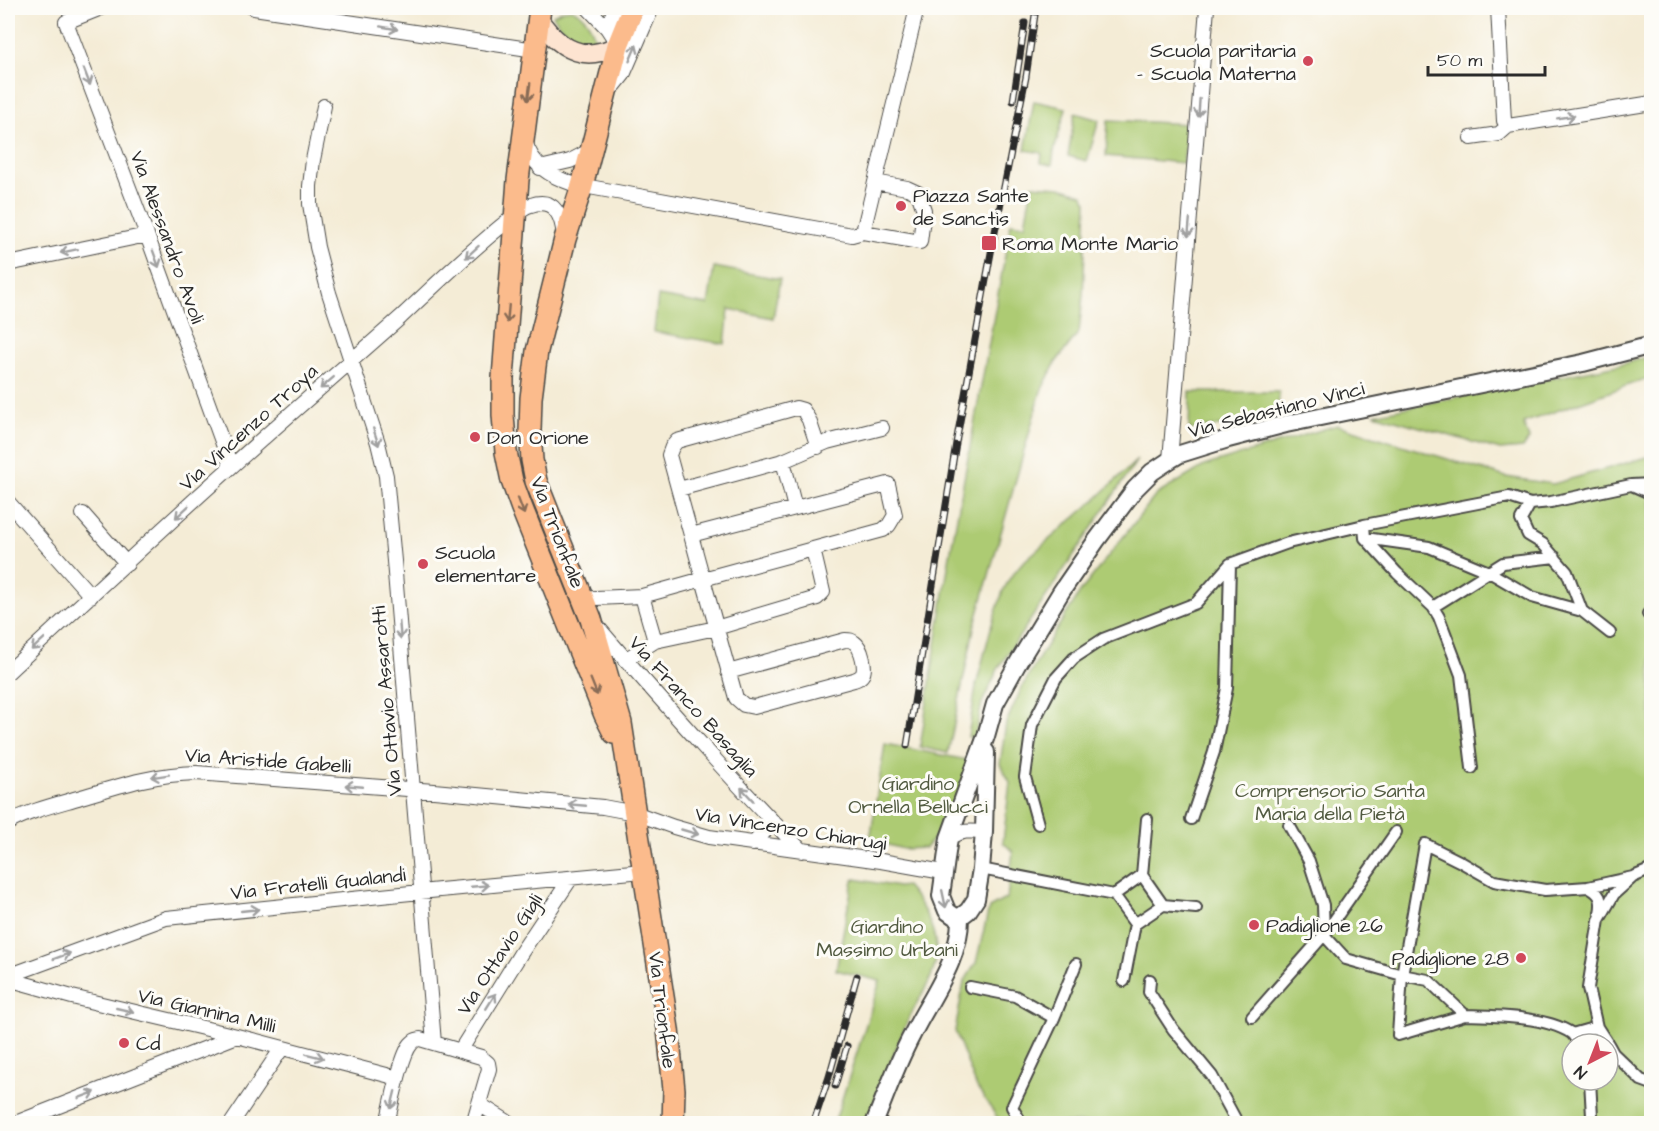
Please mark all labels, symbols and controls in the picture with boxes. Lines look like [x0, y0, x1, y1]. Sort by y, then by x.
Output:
one-way arrow [378, 23, 398, 34]
place label: Scuola paritaria - Scuola Materna [1137, 37, 1296, 88]
scale bar [1428, 39, 1545, 77]
one-way arrow [628, 44, 639, 63]
text: 50 m [1437, 48, 1482, 73]
marker: Scuola paritaria - Scuola Materna [1301, 54, 1315, 68]
one-way arrow [82, 67, 93, 86]
one-way arrow [523, 82, 534, 102]
one-way arrow [1193, 97, 1204, 117]
one-way arrow [1556, 111, 1575, 122]
street label: Via Alessandro Avoli [123, 147, 211, 328]
place label: Piazza Sante de Sanctis [913, 182, 1029, 233]
marker: Piazza Sante de Sanctis [894, 199, 908, 213]
one-way arrow [1183, 218, 1194, 238]
place label: Roma Monte Mario [1002, 230, 1178, 258]
marker: Roma Monte Mario [980, 234, 998, 252]
one-way arrow [465, 245, 480, 259]
one-way arrow [60, 246, 79, 258]
one-way arrow [151, 250, 162, 268]
one-way arrow [502, 304, 513, 324]
street label: Via Vincenzo Troya [173, 358, 325, 498]
street label: Via Sebastiano Vinci [1185, 375, 1367, 445]
one-way arrow [319, 376, 335, 389]
place label: Don Orione [487, 424, 589, 452]
one-way arrow [371, 427, 382, 446]
marker: Don Orione [468, 430, 482, 444]
street label: Via Trionfale [523, 472, 591, 592]
one-way arrow [516, 497, 527, 515]
one-way arrow [174, 505, 189, 519]
place label: Scuola elementare [435, 539, 536, 590]
marker: Scuola elementare [416, 557, 430, 571]
street label: Via Ottavio Assarotti [365, 605, 409, 797]
one-way arrow [394, 620, 405, 640]
street label: Via Franco Basaglia [621, 630, 765, 784]
one-way arrow [31, 637, 46, 651]
one-way arrow [589, 678, 600, 696]
street label: Via Aristide Gabelli [184, 741, 352, 781]
one-way arrow [151, 770, 170, 781]
park label: Giardino Ornella Bellucci [848, 770, 988, 821]
park label: Comprensorio Santa Maria della Pietà [1235, 777, 1425, 828]
one-way arrow [345, 780, 365, 791]
one-way arrow [740, 787, 754, 802]
one-way arrow [568, 799, 588, 810]
street label: Via Vincenzo Chiarugi [693, 800, 889, 859]
one-way arrow [680, 827, 699, 838]
street label: Via Fratelli Gualandi [229, 861, 407, 907]
one-way arrow [469, 880, 489, 891]
street label: Via Ottavio Gigli [450, 888, 550, 1021]
one-way arrow [939, 889, 950, 908]
one-way arrow [240, 904, 260, 915]
place label: Padiglione 26 [1266, 912, 1383, 941]
park label: Giardino Massimo Urbani [816, 913, 958, 964]
marker: Padiglione 26 [1247, 918, 1261, 932]
place label: Padiglione 28 [1392, 945, 1509, 974]
one-way arrow [53, 949, 71, 960]
street label: Via Trionfale [641, 950, 683, 1070]
marker: Padiglione 28 [1514, 951, 1528, 965]
street label: Via Giannina Milli [135, 981, 279, 1040]
one-way arrow [485, 993, 497, 1010]
one-way arrow [115, 1005, 134, 1017]
place label: Cd [136, 1030, 160, 1058]
north arrow [1560, 1032, 1620, 1092]
marker: Cd [117, 1036, 131, 1050]
one-way arrow [305, 1050, 324, 1062]
text: N [1570, 1061, 1592, 1084]
one-way arrow [77, 1088, 96, 1099]
one-way arrow [386, 1090, 398, 1109]

